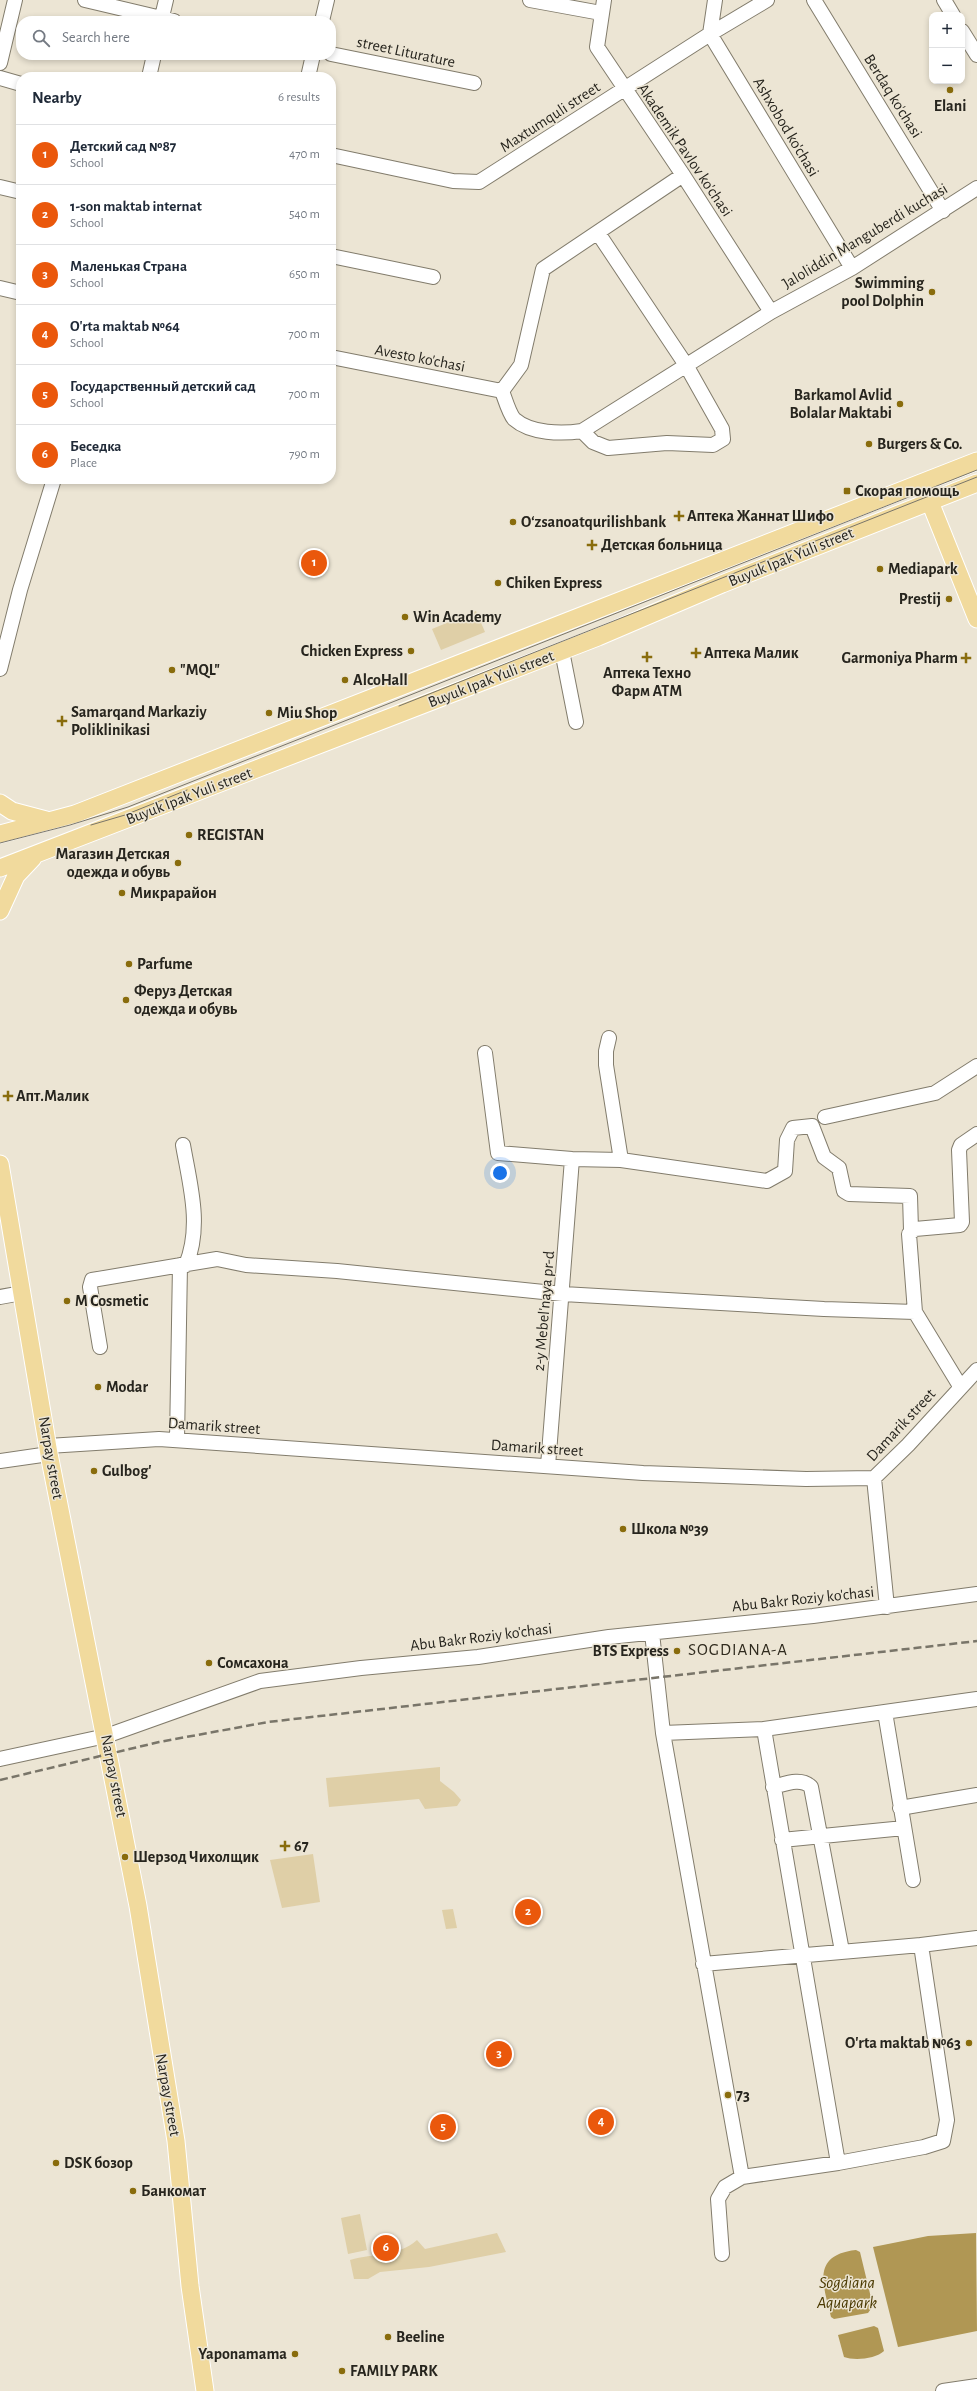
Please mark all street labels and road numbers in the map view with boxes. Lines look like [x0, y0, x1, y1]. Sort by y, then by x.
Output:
street label: street Liturature [355, 34, 457, 70]
street label: Berdaq ko'chasi [861, 51, 925, 141]
street label: Ashxobod ko'chasi [750, 75, 822, 179]
street label: Maxtumquli street [497, 79, 603, 155]
street label: Akademik Pavlov ko'chasi [635, 81, 735, 219]
street label: Jaloliddin Manguberdi kuchasi [780, 180, 950, 292]
street label: Avesto ko'chasi [373, 341, 467, 375]
street label: Buyuk Ipak Yuli street [726, 525, 856, 590]
street label: Buyuk Ipak Yuli street [426, 648, 556, 711]
street label: Buyuk Ipak Yuli street [124, 765, 254, 828]
street label: 2-y Mebel'naya pr-d [531, 1250, 558, 1372]
street label: Damarik street [864, 1386, 938, 1464]
street label: Narpay street [35, 1415, 66, 1501]
street label: Damarik street [167, 1415, 261, 1437]
street label: Damarik street [490, 1437, 584, 1459]
street label: Abu Bakr Roziy ko'chasi [731, 1584, 875, 1615]
street label: Abu Bakr Roziy ko'chasi [409, 1620, 553, 1655]
street label: Narpay street [97, 1733, 130, 1819]
street label: Narpay street [152, 2052, 183, 2138]

